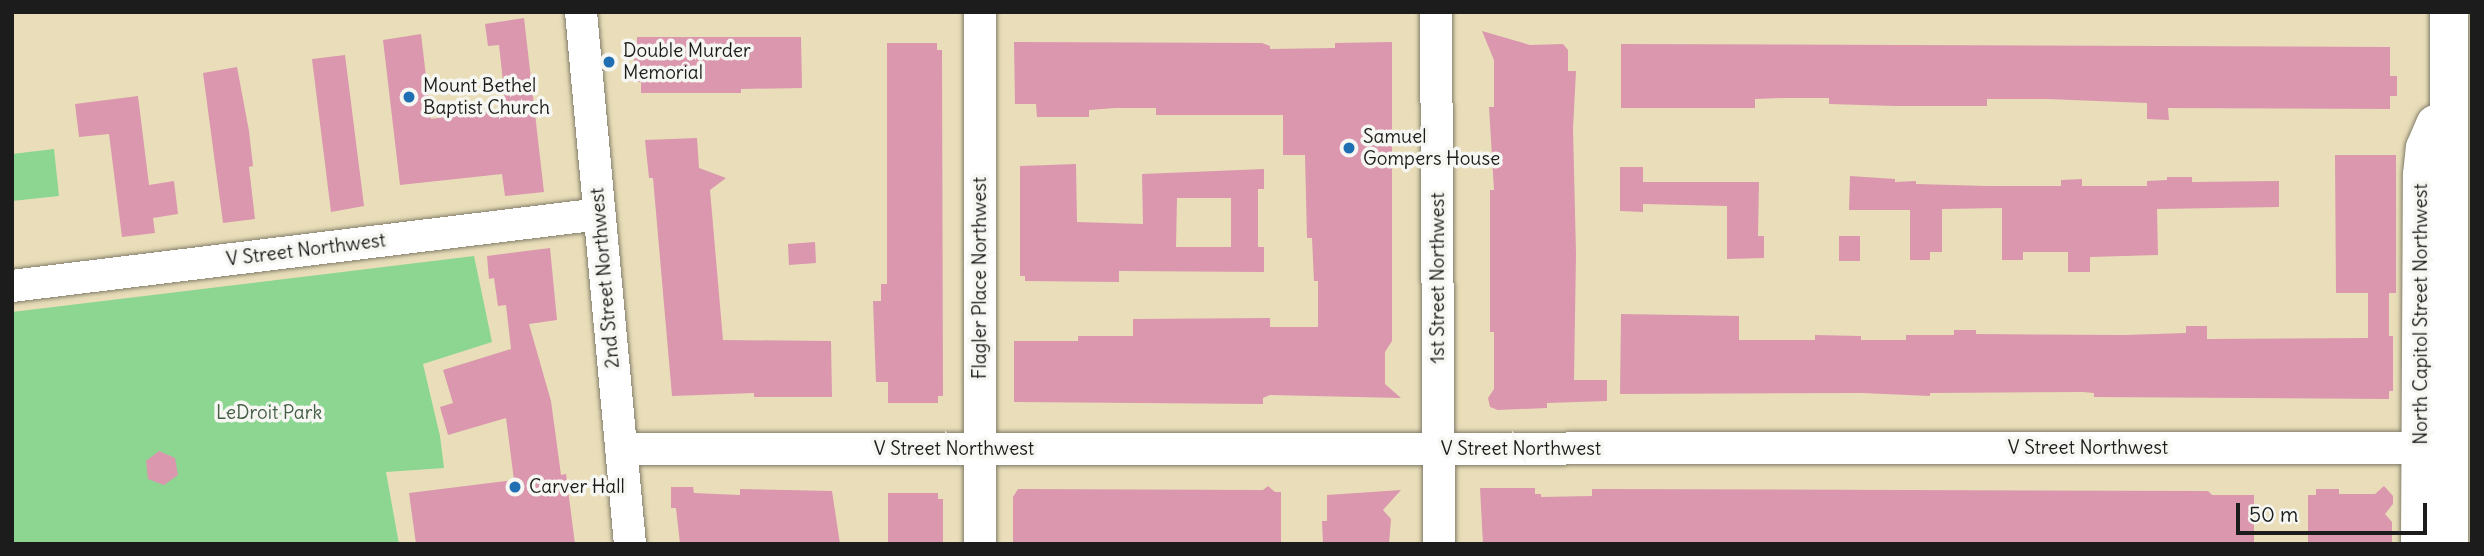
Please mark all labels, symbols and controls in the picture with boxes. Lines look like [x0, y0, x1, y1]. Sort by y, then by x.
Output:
place label: Double Murder Memorial [623, 40, 751, 84]
marker: Double Murder Memorial [601, 54, 617, 70]
place label: Mount Bethel Baptist Church [423, 75, 550, 119]
marker: Mount Bethel Baptist Church [401, 89, 417, 105]
place label: Samuel Gompers House [1363, 126, 1500, 170]
marker: Samuel Gompers House [1341, 140, 1357, 156]
street label: Flagler Place Northwest [969, 177, 991, 379]
street label: North Capitol Street Northwest [2410, 183, 2432, 445]
street label: 2nd Street Northwest [586, 187, 624, 369]
street label: 1st Street Northwest [1427, 192, 1449, 364]
street label: V Street Northwest [225, 229, 387, 271]
park label: LeDroit Park [216, 402, 322, 424]
street label: V Street Northwest [2008, 437, 2168, 459]
street label: V Street Northwest [874, 438, 1034, 460]
street label: V Street Northwest [1441, 438, 1601, 460]
place label: Carver Hall [529, 476, 625, 498]
marker: Carver Hall [507, 479, 523, 495]
scale bar [2239, 490, 2430, 534]
text: 50 m [2249, 501, 2298, 528]

